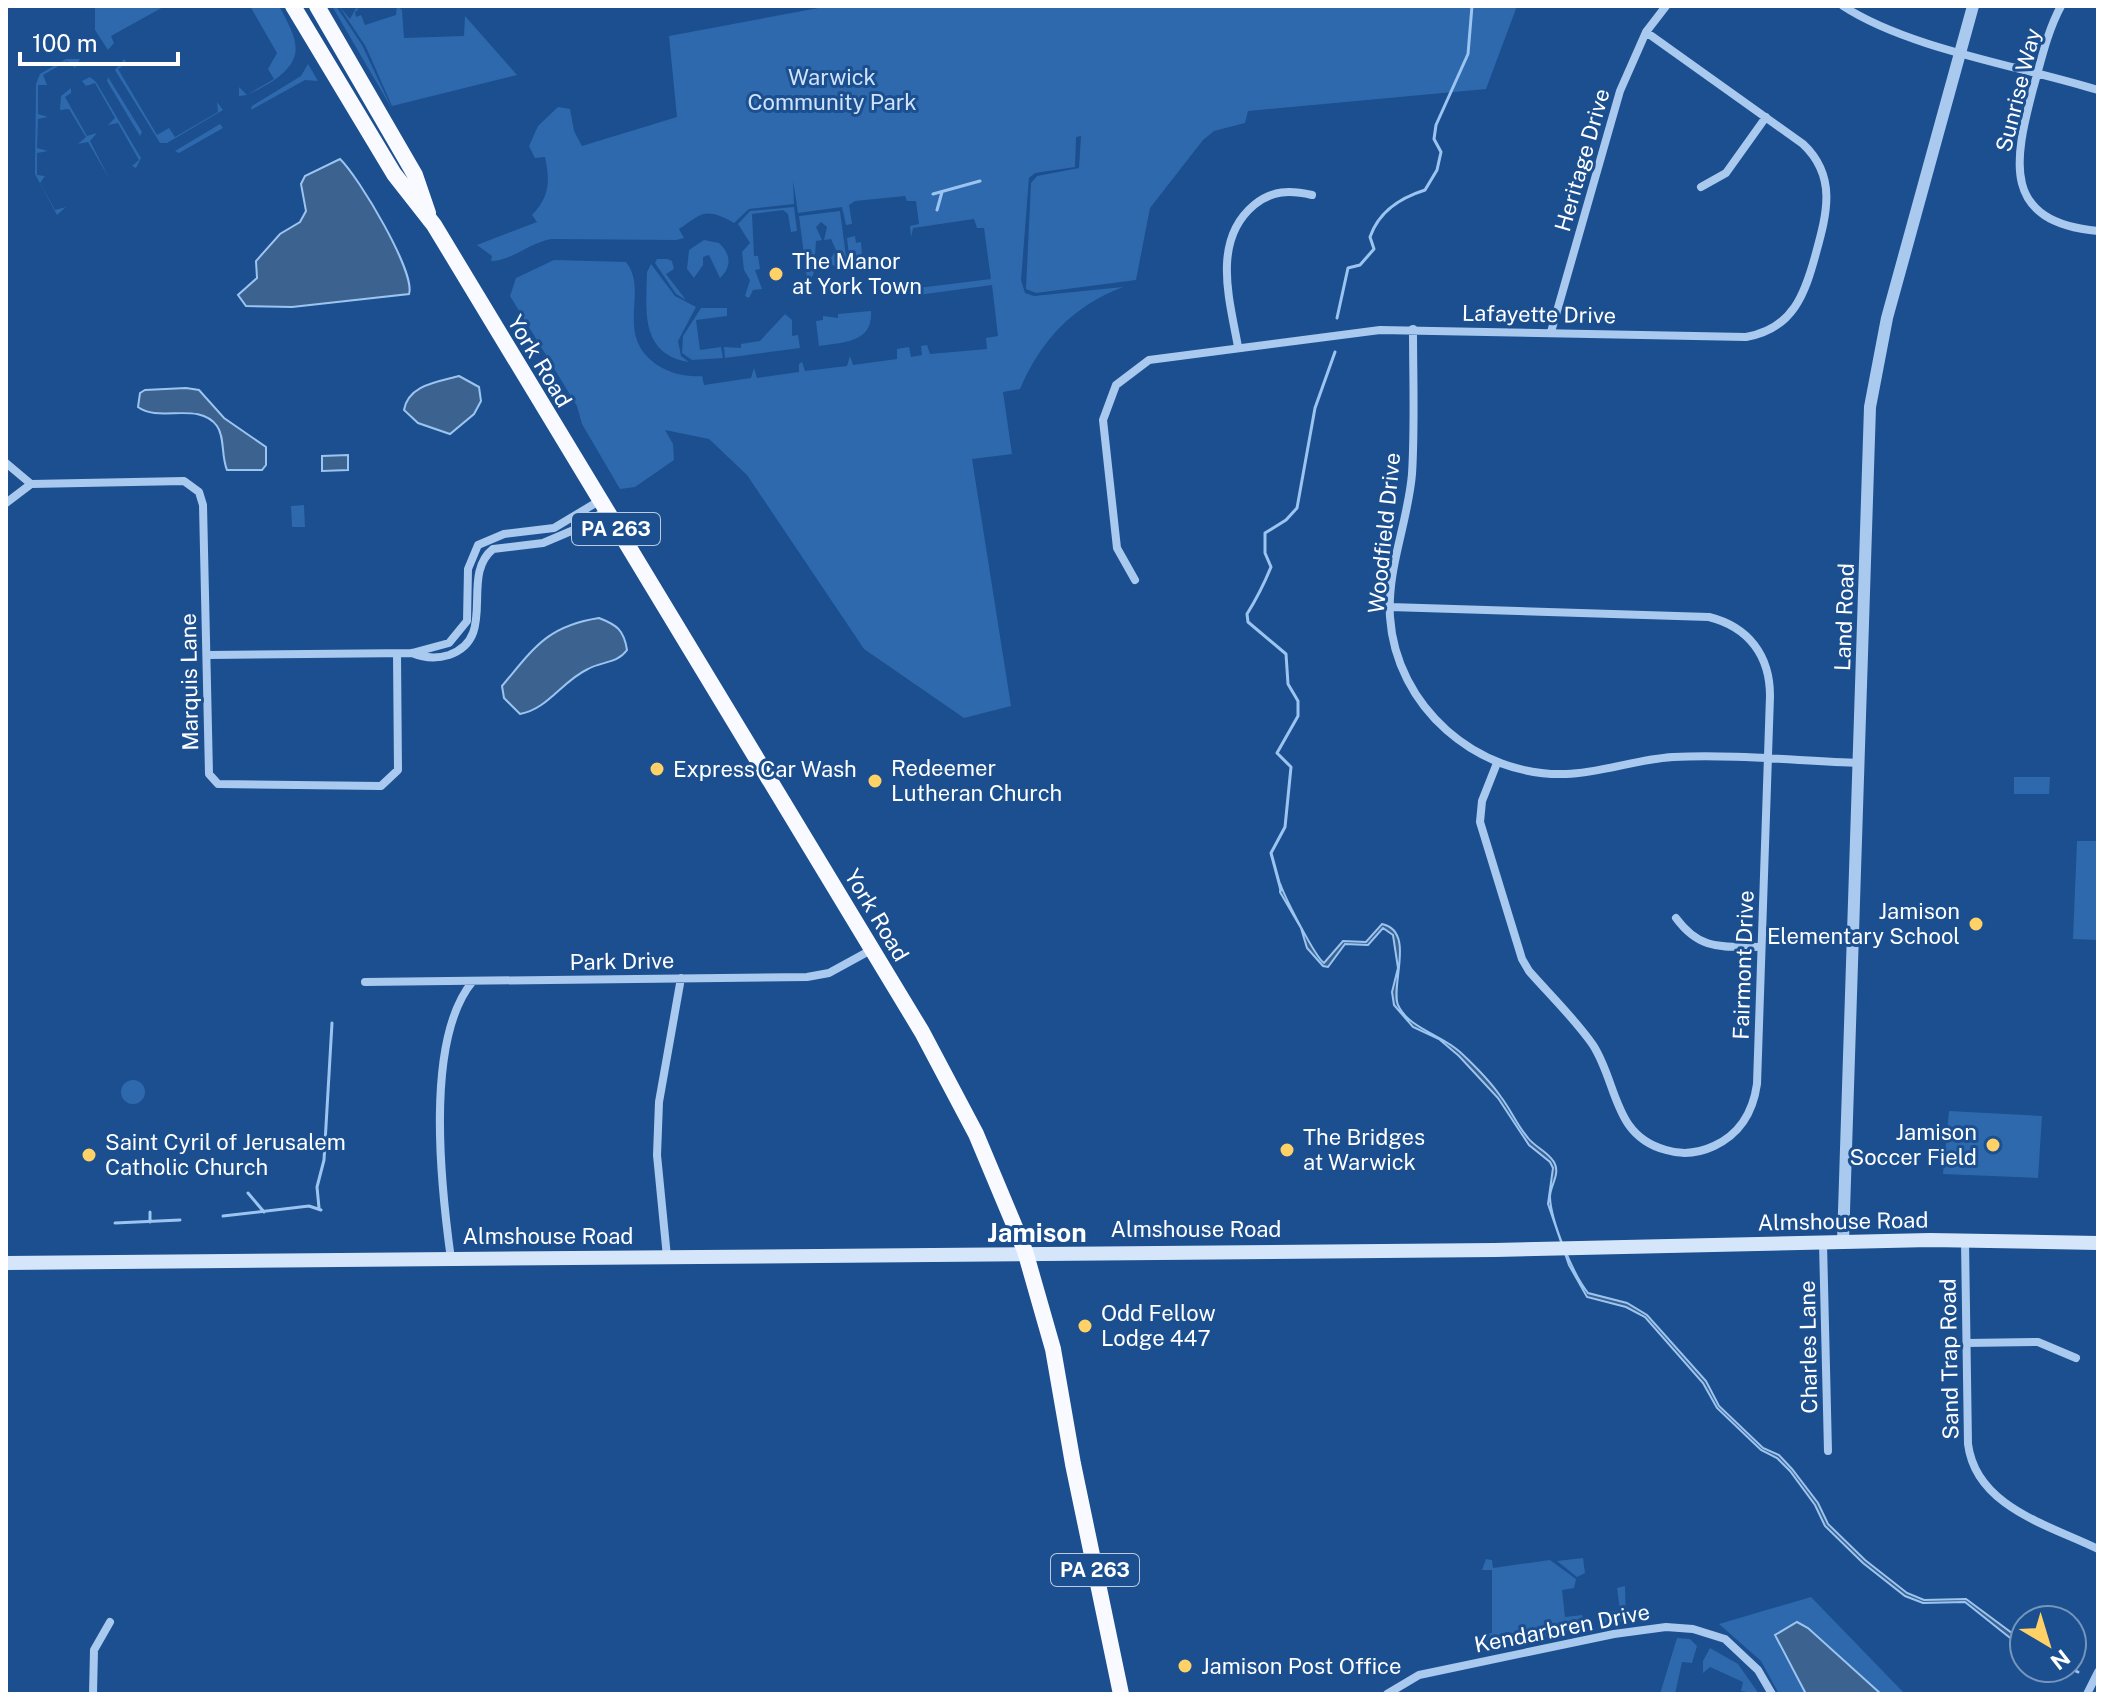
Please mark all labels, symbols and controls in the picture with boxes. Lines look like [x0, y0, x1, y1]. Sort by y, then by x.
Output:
scale bar [20, 16, 178, 66]
street label: Sunrise Way [1990, 25, 2046, 154]
text: 100 m [32, 29, 98, 57]
park label: Warwick Community Park [747, 64, 917, 115]
street label: Heritage Drive [1549, 86, 1615, 234]
place label: The Manor at York Town [792, 248, 922, 299]
marker: The Manor at York Town [767, 265, 785, 283]
street label: Lafayette Drive [1462, 300, 1616, 328]
street label: York Road [502, 310, 578, 412]
street label: Woodfield Drive [1363, 451, 1405, 615]
road number: PA 263 [572, 513, 660, 545]
street label: Land Road [1829, 563, 1859, 671]
street label: Marquis Lane [175, 613, 203, 751]
place label: Redeemer Lutheran Church [891, 755, 1062, 806]
place label: Express Car Wash [673, 756, 857, 782]
marker: Express Car Wash [648, 760, 666, 778]
marker: Redeemer Lutheran Church [866, 772, 884, 790]
street label: York Road [839, 864, 915, 966]
street label: Fairmont Drive [1727, 890, 1759, 1040]
place label: Jamison Elementary School [1767, 898, 1960, 949]
marker: Jamison Elementary School [1967, 915, 1985, 933]
street label: Park Drive [569, 947, 675, 975]
place label: Jamison Soccer Field [1849, 1119, 1977, 1170]
place label: The Bridges at Warwick [1303, 1124, 1425, 1175]
place label: Saint Cyril of Jerusalem Catholic Church [105, 1129, 346, 1180]
marker: Jamison Soccer Field [1984, 1136, 2002, 1154]
marker: The Bridges at Warwick [1278, 1141, 1296, 1159]
marker: Saint Cyril of Jerusalem Catholic Church [80, 1146, 98, 1164]
street label: Almshouse Road [1757, 1207, 1929, 1235]
street label: Almshouse Road [1111, 1216, 1281, 1242]
district label: Jamison [987, 1217, 1087, 1248]
street label: Almshouse Road [463, 1223, 633, 1249]
street label: Sand Trap Road [1935, 1278, 1963, 1440]
street label: Charles Lane [1794, 1280, 1822, 1414]
place label: Odd Fellow Lodge 447 [1101, 1300, 1216, 1351]
marker: Odd Fellow Lodge 447 [1076, 1317, 1094, 1335]
road number: PA 263 [1051, 1554, 1139, 1586]
street label: Kendarbren Drive [1472, 1598, 1652, 1658]
north arrow [2008, 1604, 2088, 1684]
text: N [2046, 1644, 2075, 1675]
place label: Jamison Post Office [1201, 1653, 1401, 1679]
marker: Jamison Post Office [1176, 1657, 1194, 1675]

